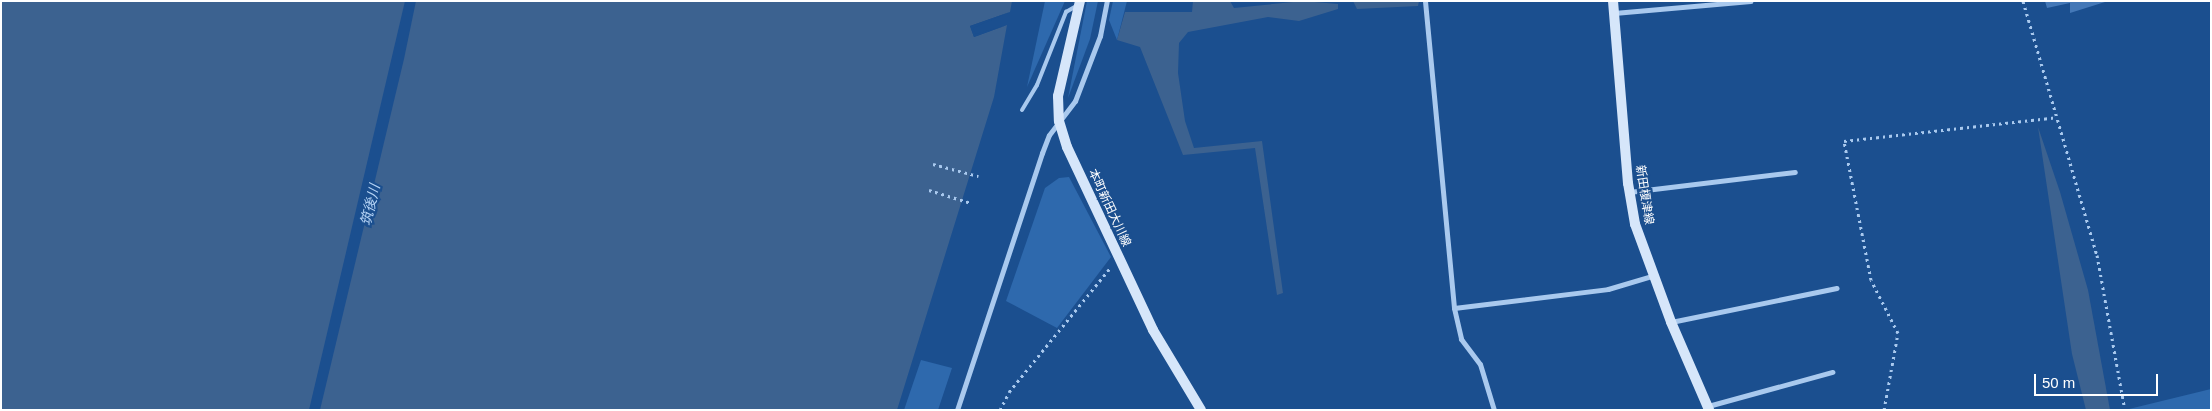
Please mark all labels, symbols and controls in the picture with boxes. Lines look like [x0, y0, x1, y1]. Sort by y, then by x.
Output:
street label: 新田榎津線 [1632, 164, 1656, 226]
street label: 本町新田大川線 [1085, 167, 1133, 249]
water label: 筑後川 [357, 183, 383, 227]
scale bar [2037, 364, 2161, 396]
text: 50 m [2042, 374, 2075, 391]

